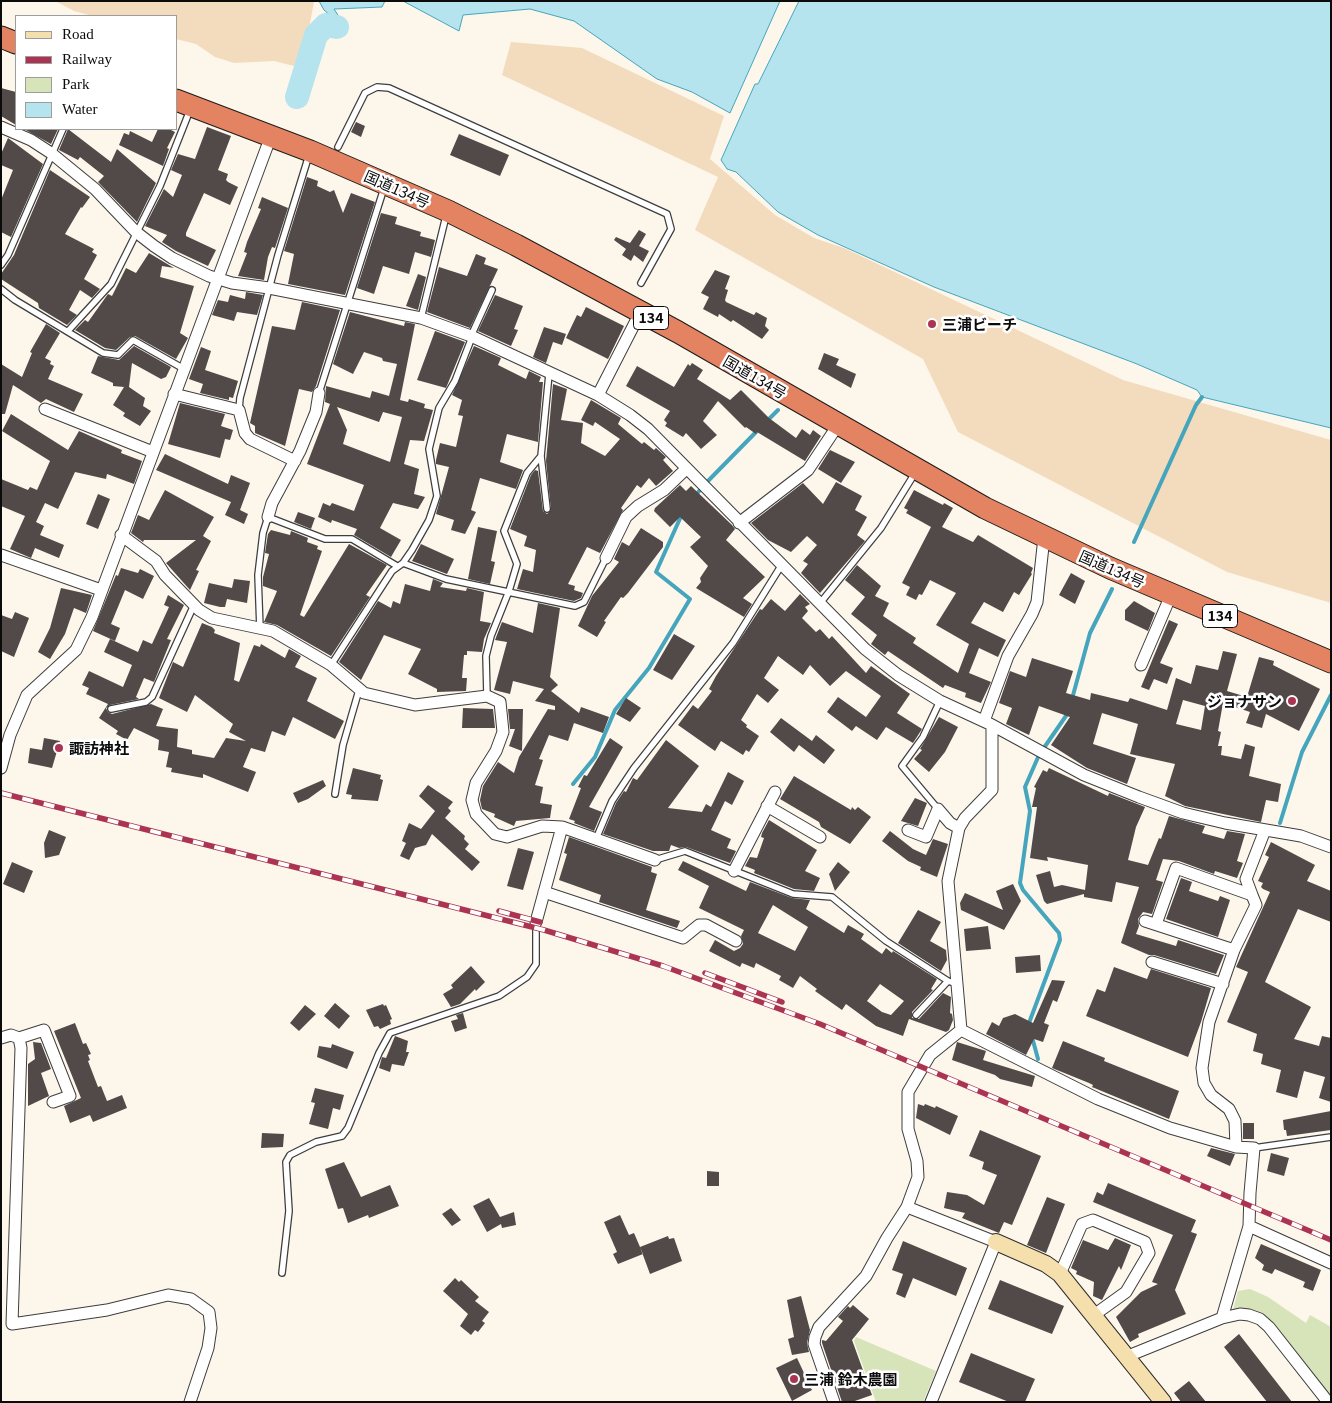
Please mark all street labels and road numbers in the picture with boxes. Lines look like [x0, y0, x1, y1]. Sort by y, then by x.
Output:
street label: 国道134号 [361, 167, 433, 211]
road number: 134 [634, 306, 668, 330]
street label: 国道134号 [720, 352, 790, 402]
street label: 国道134号 [1076, 547, 1148, 591]
road number: 134 [1202, 604, 1238, 628]

